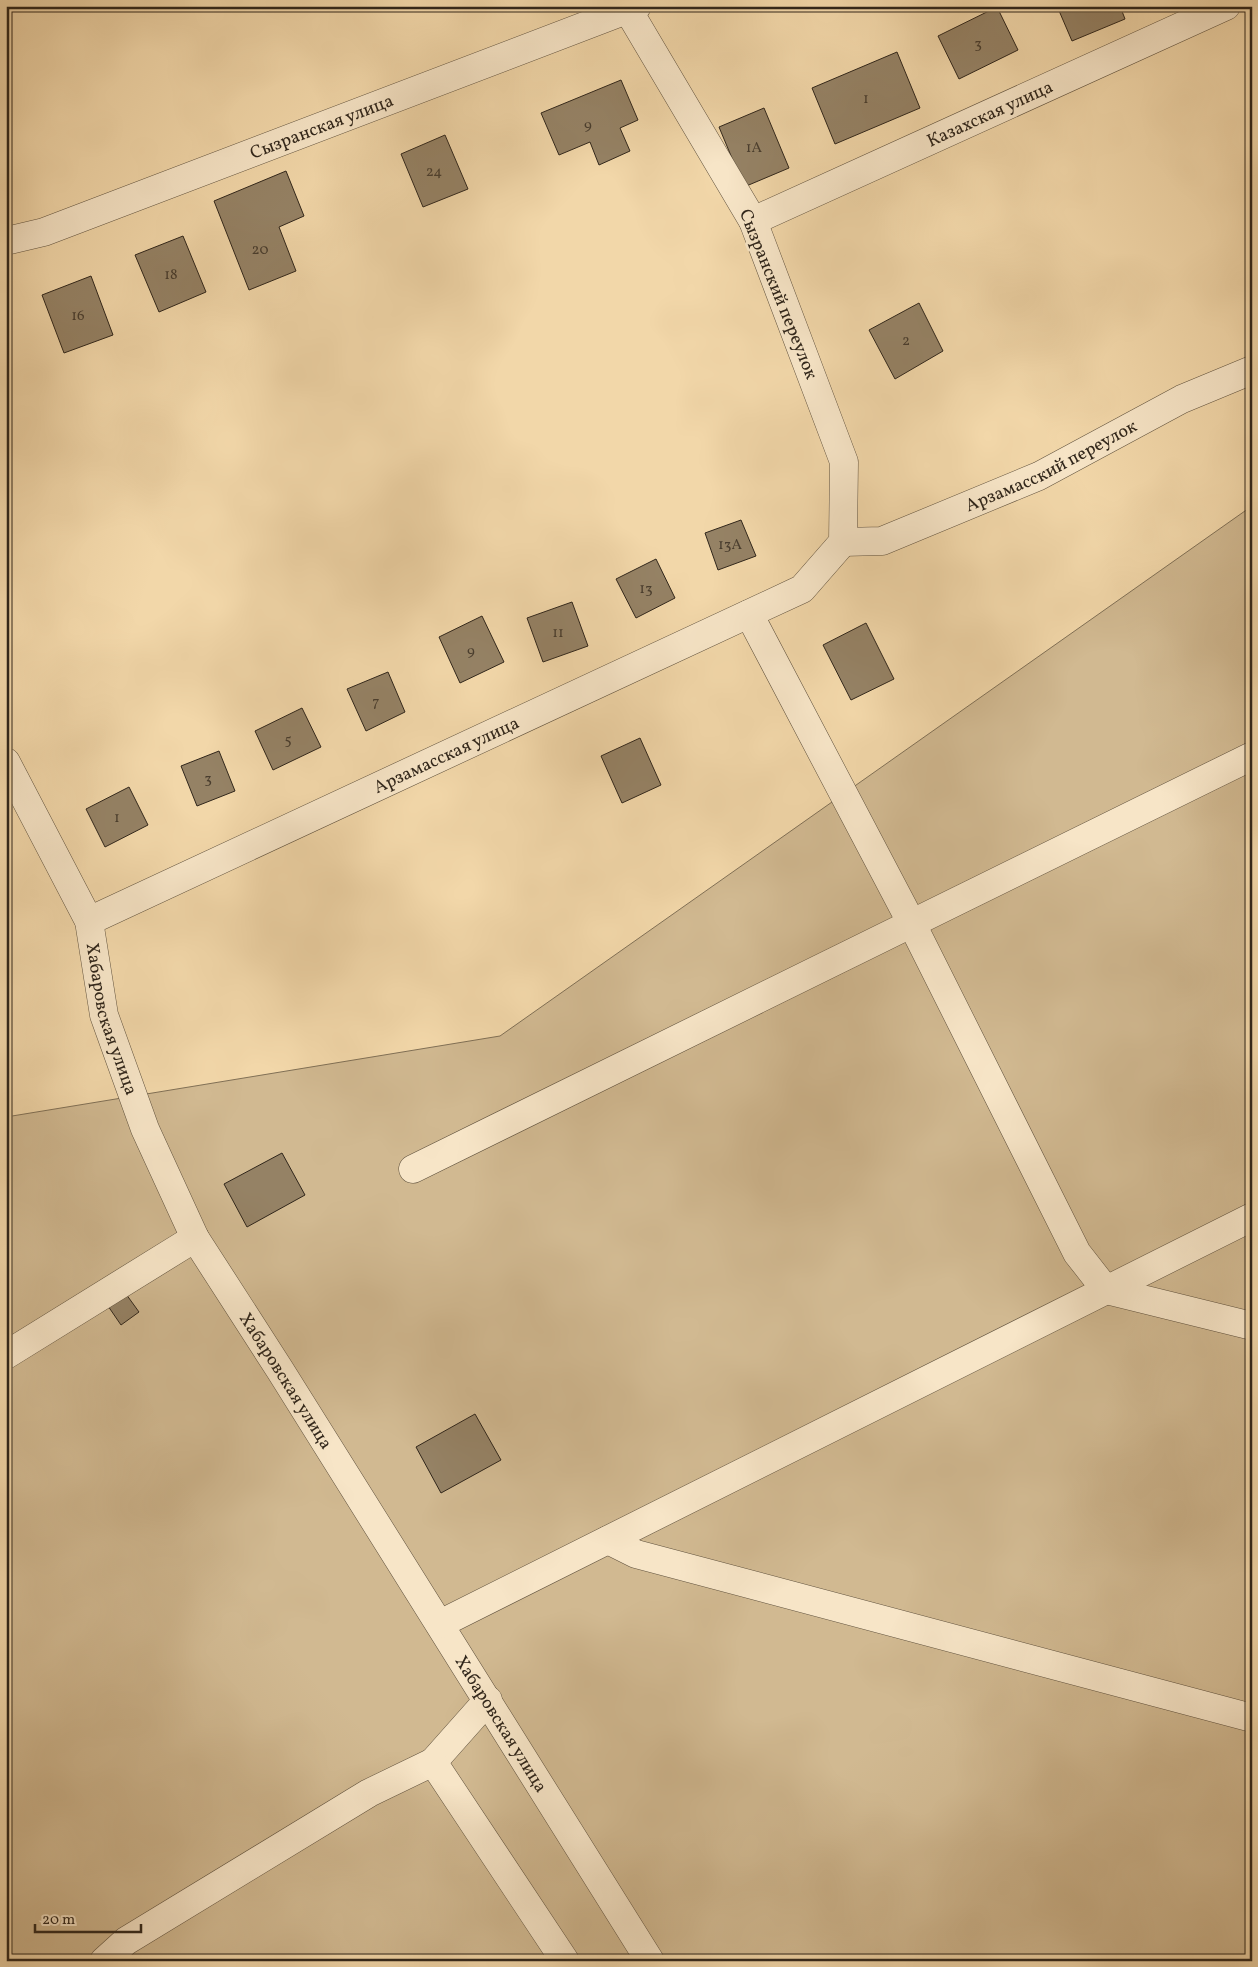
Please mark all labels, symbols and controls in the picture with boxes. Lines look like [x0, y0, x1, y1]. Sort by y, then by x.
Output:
house number: 3 [974, 34, 982, 55]
street label: Казахская улица [923, 75, 1057, 154]
street label: Сызранская улица [247, 89, 397, 166]
house number: 1 [863, 89, 869, 110]
house number: 9 [584, 115, 592, 136]
house number: 1А [746, 138, 763, 159]
house number: 24 [426, 162, 442, 183]
street label: Сызранский переулок [732, 206, 823, 384]
house number: 20 [252, 240, 268, 261]
house number: 18 [164, 265, 178, 286]
house number: 16 [71, 306, 85, 327]
house number: 2 [902, 331, 910, 352]
street label: Арзамасский переулок [962, 414, 1142, 519]
house number: 13А [718, 535, 742, 556]
house number: 13 [639, 579, 653, 600]
house number: 11 [552, 623, 564, 644]
house number: 9 [467, 641, 475, 662]
house number: 7 [372, 692, 380, 713]
street label: Арзамасская улица [370, 711, 524, 801]
house number: 5 [284, 730, 292, 751]
house number: 3 [204, 769, 212, 790]
house number: 1 [114, 808, 120, 829]
street label: Хабаровская улица [79, 941, 143, 1099]
street label: Хабаровская улица [232, 1308, 338, 1455]
street label: Хабаровская улица [448, 1651, 553, 1798]
scale bar [35, 1902, 141, 1934]
text: 20 m [42, 1910, 75, 1931]

